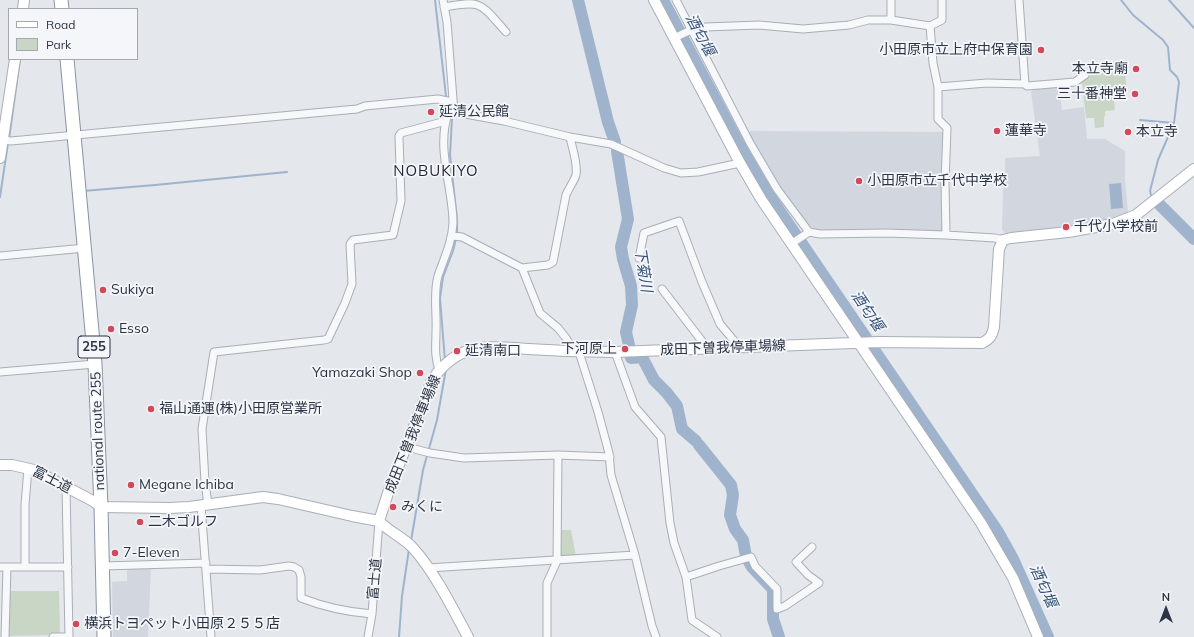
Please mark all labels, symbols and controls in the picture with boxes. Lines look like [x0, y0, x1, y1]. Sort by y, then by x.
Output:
legend [8, 8, 138, 60]
water label: 酒匂堰 [681, 11, 719, 59]
text: Road [46, 17, 75, 32]
text: Park [46, 37, 71, 52]
place label: 小田原市立上府中保育園 [879, 42, 1033, 58]
marker: 小田原市立上府中保育園 [1036, 45, 1046, 55]
place label: 本立寺廟 [1072, 61, 1128, 77]
marker: 本立寺廟 [1131, 64, 1141, 74]
place label: 三十番神堂 [1057, 86, 1127, 102]
marker: 三十番神堂 [1130, 89, 1140, 99]
place label: 延清公民館 [439, 104, 509, 120]
marker: 延清公民館 [426, 107, 436, 117]
place label: 蓮華寺 [1005, 123, 1047, 139]
place label: 本立寺 [1136, 124, 1178, 140]
marker: 蓮華寺 [992, 126, 1002, 136]
marker: 本立寺 [1123, 127, 1133, 137]
district label: NOBUKIYO [393, 162, 479, 180]
place label: 小田原市立千代中学校 [867, 173, 1007, 189]
marker: 小田原市立千代中学校 [854, 176, 864, 186]
place label: 千代小学校前 [1074, 219, 1158, 235]
marker: 千代小学校前 [1061, 222, 1071, 232]
water label: 下菊川 [631, 246, 655, 294]
place label: Sukiya [111, 282, 154, 298]
marker: Sukiya [98, 285, 108, 295]
water label: 酒匂堰 [847, 287, 887, 335]
place label: Esso [119, 321, 149, 337]
marker: Esso [106, 324, 116, 334]
road number: 255 [78, 336, 110, 358]
street label: 成田下曽我停車場線 [660, 337, 786, 359]
place label: 下河原上 [561, 341, 617, 357]
place label: 延清南口 [465, 343, 521, 359]
marker: 下河原上 [620, 344, 630, 354]
marker: 延清南口 [452, 346, 462, 356]
place label: Yamazaki Shop [312, 365, 412, 381]
marker: Yamazaki Shop [415, 368, 425, 378]
street label: national route 255 [88, 371, 108, 491]
street label: 成田下曽我停車場線 [382, 372, 444, 496]
place label: 福山通運(株)小田原営業所 [159, 401, 322, 417]
marker: 福山通運(株)小田原営業所 [146, 404, 156, 414]
street label: 富士道 [29, 463, 75, 497]
place label: Megane Ichiba [139, 477, 234, 493]
marker: Megane Ichiba [126, 480, 136, 490]
place label: みくに [401, 499, 443, 515]
marker: みくに [388, 502, 398, 512]
place label: 二木ゴルフ [148, 514, 218, 530]
marker: 二木ゴルフ [135, 517, 145, 527]
place label: 7-Eleven [123, 545, 180, 561]
marker: 7-Eleven [110, 548, 120, 558]
street label: 富士道 [365, 557, 385, 601]
water label: 酒匂堰 [1026, 562, 1060, 610]
north arrow [1146, 589, 1186, 629]
text: N [1162, 590, 1170, 604]
place label: 横浜トヨペット小田原２５５店 [84, 616, 280, 632]
marker: 横浜トヨペット小田原２５５店 [71, 619, 81, 629]

